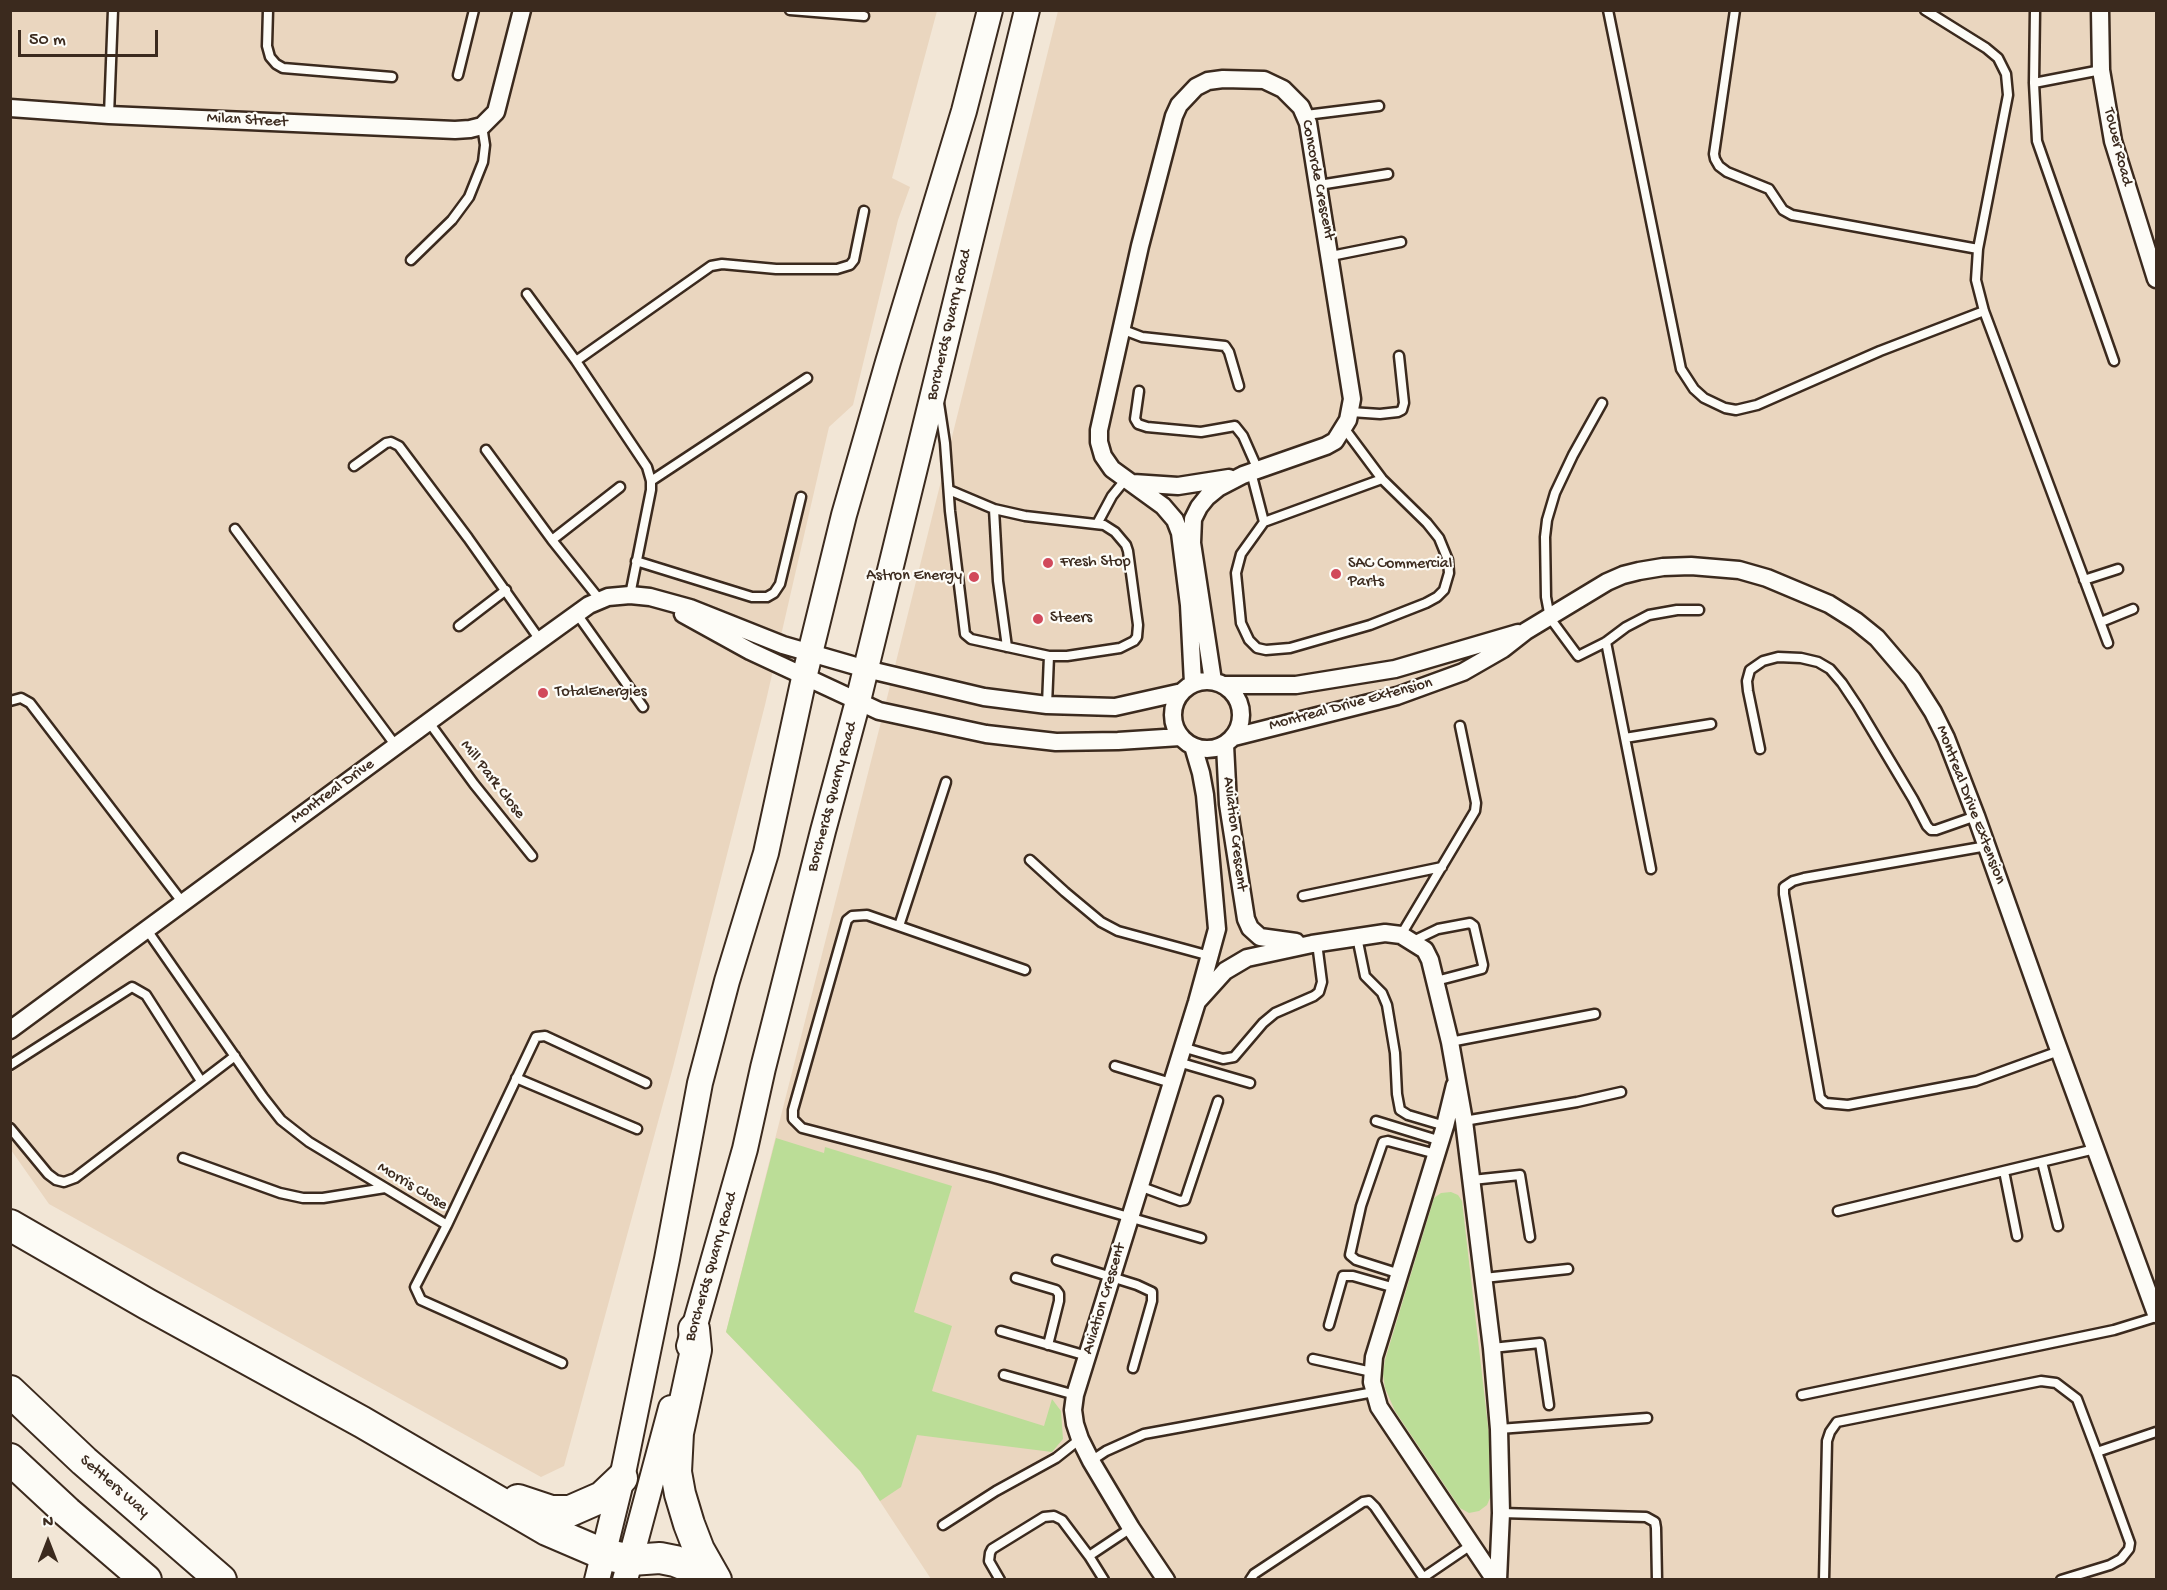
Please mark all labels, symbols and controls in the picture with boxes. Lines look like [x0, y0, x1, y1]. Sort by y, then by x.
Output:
scale bar [21, 18, 160, 56]
text: 50 m [29, 30, 66, 51]
street label: Tower Road [2098, 106, 2136, 188]
street label: Milan Street [206, 109, 288, 133]
street label: Concorde Crescent [1296, 118, 1338, 242]
street label: Borcherds Quarry Road [923, 248, 977, 402]
place label: Fresh Stop [1060, 553, 1131, 573]
place label: SAC Commercial Parts [1348, 555, 1452, 593]
marker: Fresh Stop [1041, 556, 1055, 570]
place label: Astron Energy [866, 567, 962, 587]
marker: SAC Commercial Parts [1329, 567, 1343, 581]
marker: Astron Energy [967, 570, 981, 584]
place label: Steers [1050, 609, 1092, 629]
marker: Steers [1031, 612, 1045, 626]
street label: Montreal Drive Extension [1267, 674, 1435, 736]
place label: TotalEnergies [555, 683, 647, 703]
marker: TotalEnergies [536, 686, 550, 700]
street label: Borcherds Quarry Road [804, 720, 862, 874]
street label: Montreal Drive Extension [1931, 723, 2009, 887]
street label: Mill Park Close [455, 737, 529, 823]
street label: Montreal Drive [288, 755, 378, 829]
street label: Aviation Crescent [1217, 776, 1251, 892]
street label: Morris Close [373, 1159, 451, 1215]
street label: Borcherds Quarry Road [682, 1190, 742, 1344]
street label: Aviation Crescent [1079, 1241, 1131, 1357]
street label: Settlers Way [75, 1451, 153, 1523]
north arrow [18, 1512, 78, 1572]
text: N [43, 1514, 53, 1533]

